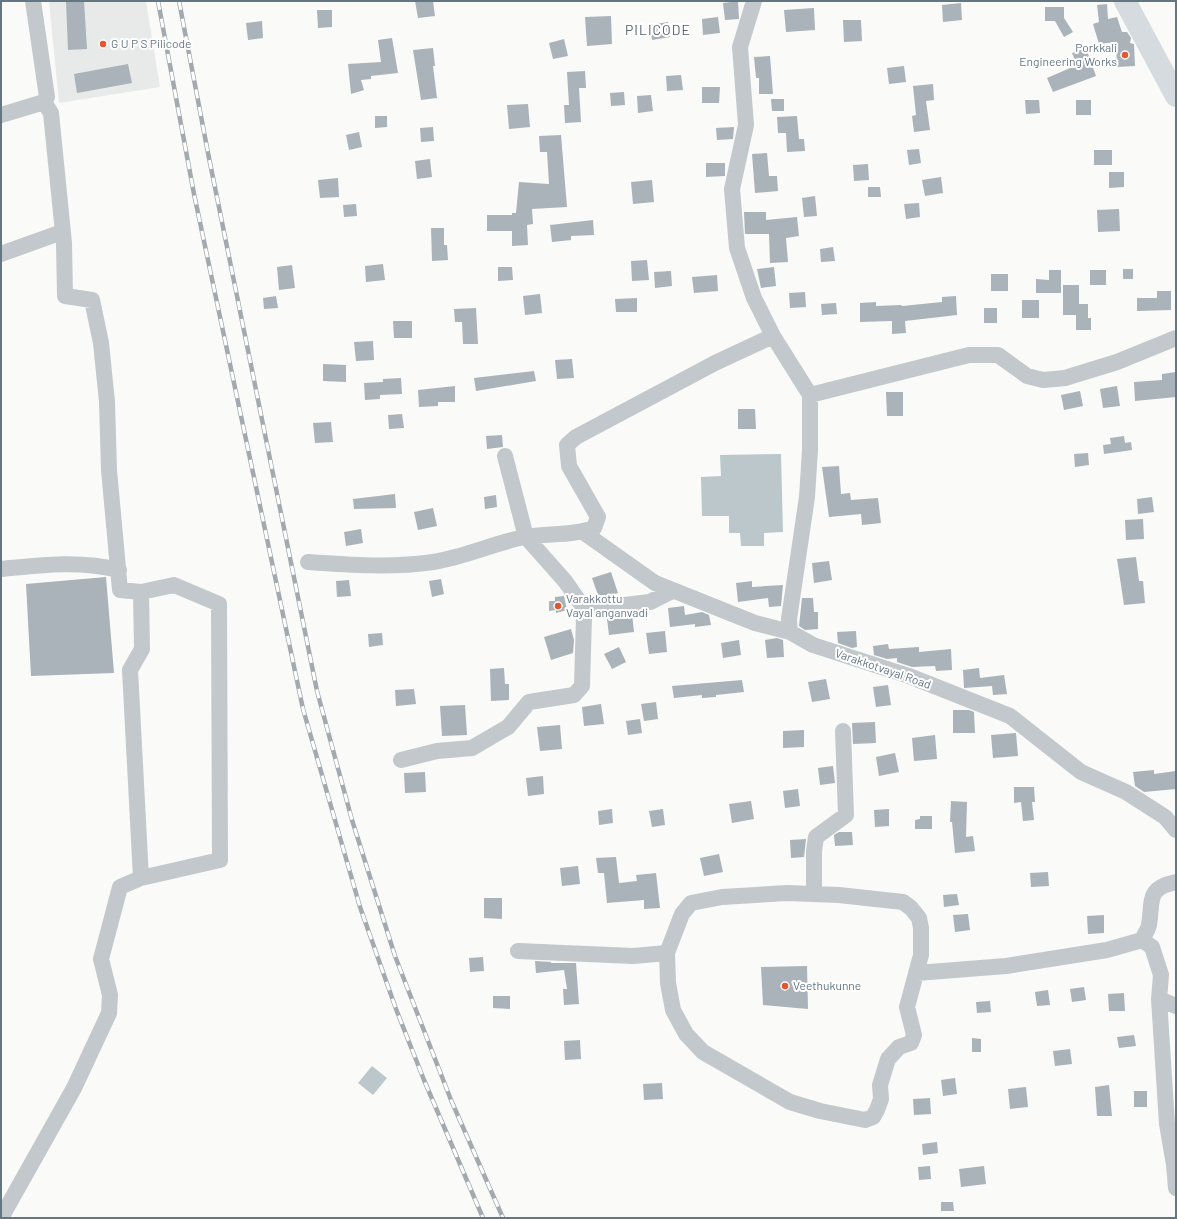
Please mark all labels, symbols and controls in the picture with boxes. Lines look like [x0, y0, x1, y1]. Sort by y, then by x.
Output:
district label: PILICODE [625, 21, 691, 38]
place label: G U P S Pilicode [111, 36, 192, 50]
marker: G U P S Pilicode [98, 39, 108, 49]
place label: Porkkali Engineering Works [1019, 40, 1117, 68]
marker: Porkkali Engineering Works [1120, 50, 1130, 60]
place label: Varakkottu Vayal anganvadi [566, 591, 648, 619]
marker: Varakkottu Vayal anganvadi [553, 601, 563, 611]
street label: Varakkotvayal Road [833, 645, 933, 691]
place label: Veethukunne [793, 978, 861, 992]
marker: Veethukunne [780, 981, 790, 991]

